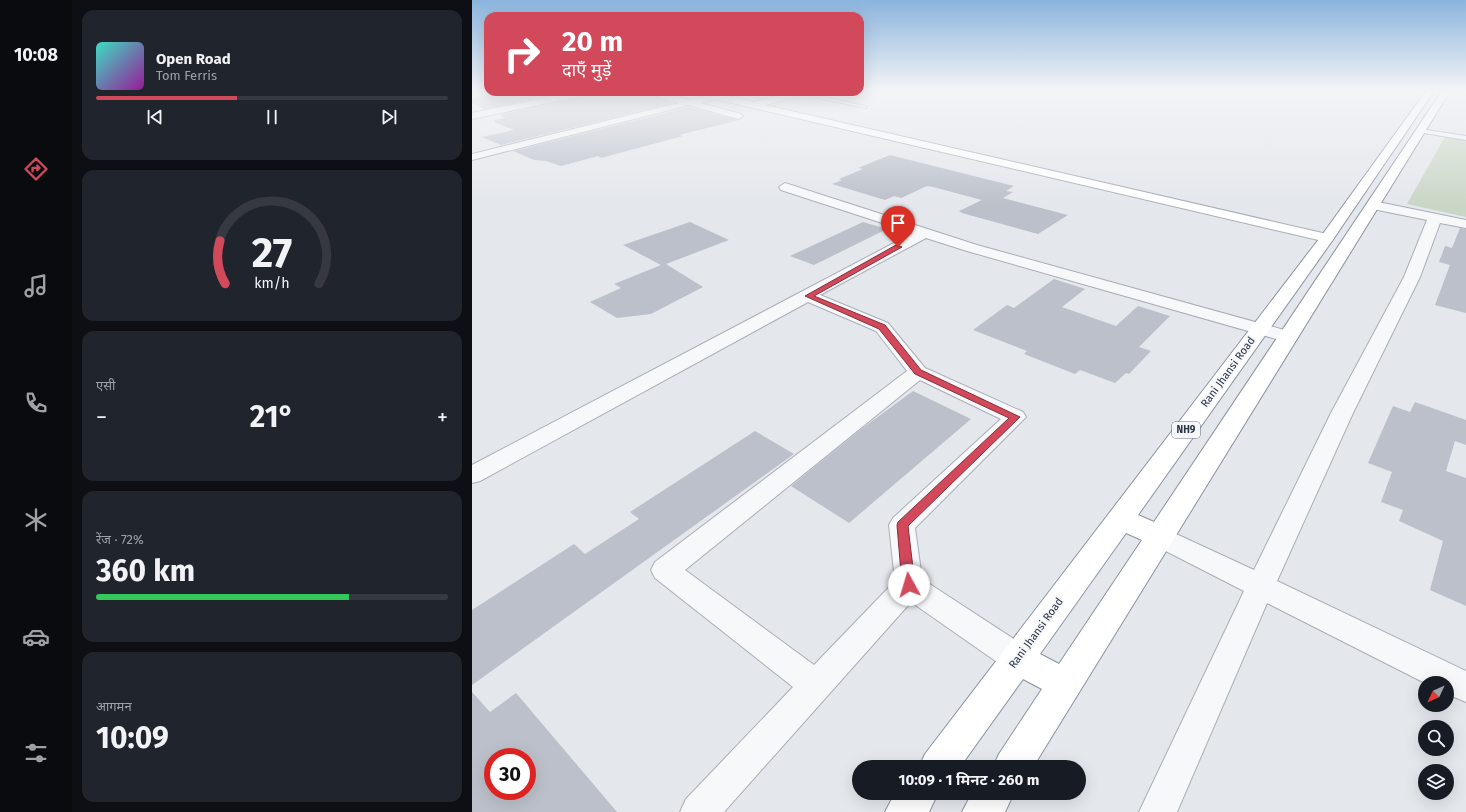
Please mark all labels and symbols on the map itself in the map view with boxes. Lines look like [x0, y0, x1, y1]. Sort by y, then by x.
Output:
pin [881, 206, 915, 247]
street label: Rani Jhansi Road [1198, 334, 1258, 410]
road number: NH9 [1172, 422, 1200, 438]
position arrow [888, 564, 930, 606]
street label: Rani Jhansi Road [1006, 595, 1066, 671]
north arrow [1418, 676, 1454, 712]
speed limit sign: 30 [484, 748, 536, 800]

